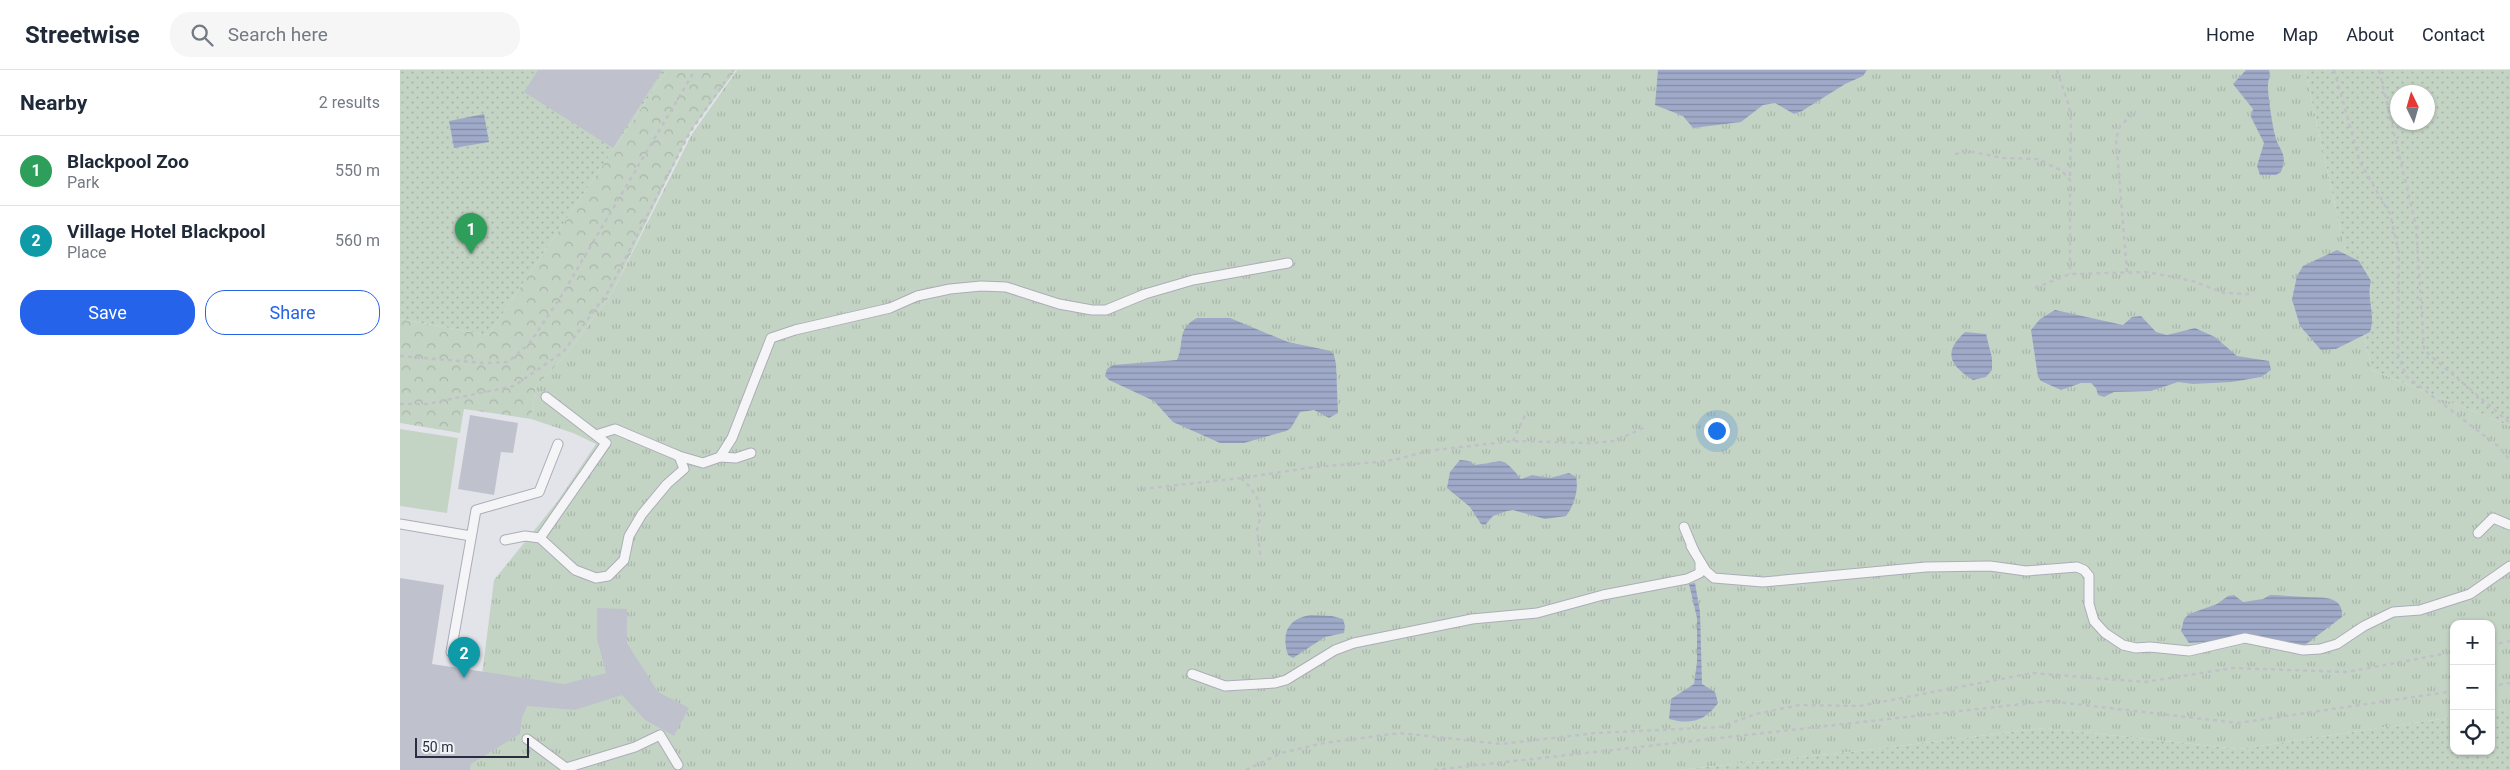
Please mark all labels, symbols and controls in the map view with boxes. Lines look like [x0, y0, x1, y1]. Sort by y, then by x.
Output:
search box [170, 12, 520, 57]
text: Streetwise [25, 21, 140, 49]
icon: search [188, 21, 216, 49]
text: Search here [228, 23, 328, 46]
text: Home [2206, 24, 2255, 45]
text: Map [2283, 24, 2318, 45]
text: About [2346, 24, 2394, 45]
text: Contact [2422, 24, 2485, 45]
north arrow [2390, 85, 2435, 130]
text: Nearby [20, 91, 87, 115]
text: 2 results [319, 93, 380, 112]
text: Blackpool Zoo [67, 150, 189, 173]
text: 1 [31, 161, 41, 180]
text: 550 m [335, 161, 380, 180]
text: Park [67, 173, 99, 192]
pin: 1 [455, 213, 487, 254]
text: Village Hotel Blackpool [67, 220, 266, 243]
text: 2 [31, 231, 41, 250]
text: 560 m [335, 231, 380, 250]
text: Place [67, 243, 107, 262]
button: Save [20, 290, 195, 335]
button: Share [205, 290, 380, 335]
your location [1704, 418, 1730, 444]
map controls [2450, 620, 2495, 755]
button: + [2450, 620, 2495, 665]
pin: 2 [448, 637, 480, 678]
button: − [2450, 665, 2495, 710]
button: locate [2450, 710, 2495, 755]
scale bar [415, 735, 529, 758]
text: 50 m [422, 739, 454, 755]

